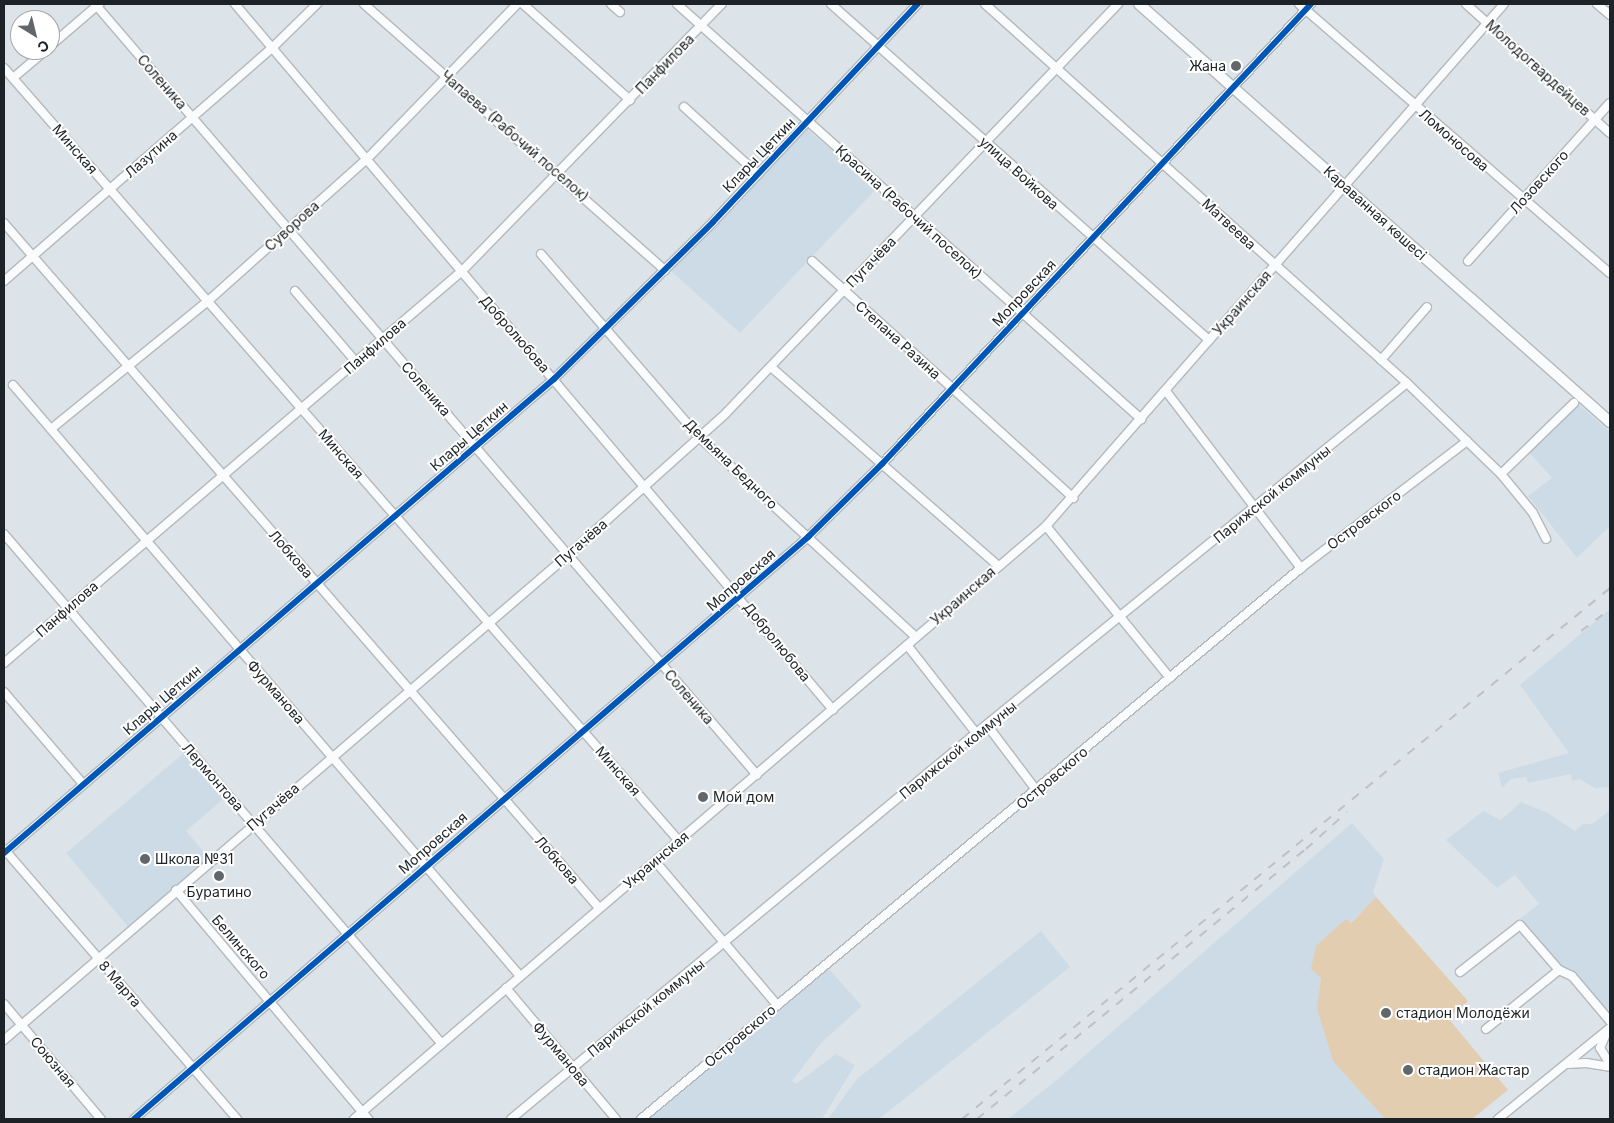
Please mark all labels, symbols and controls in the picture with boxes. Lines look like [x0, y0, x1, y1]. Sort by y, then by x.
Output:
north arrow [10, 10, 60, 60]
street label: Молодогвардейцев [1482, 17, 1594, 119]
street label: Панфилова [632, 31, 698, 97]
text: С [34, 37, 53, 57]
street label: Соленика [134, 51, 190, 113]
place label: Жана [1189, 58, 1226, 74]
marker: Жана [1230, 60, 1242, 72]
street label: Чапаева (Рабочий поселок) [437, 67, 593, 205]
street label: Ломоносова [1416, 105, 1492, 175]
street label: Клары Цеткин [719, 114, 799, 196]
street label: Минская [49, 121, 101, 177]
street label: Лазутина [121, 127, 181, 181]
street label: улица Войкова [976, 133, 1062, 213]
street label: Красина (Рабочий поселок) [832, 142, 986, 282]
street label: Лозовского [1506, 147, 1572, 217]
street label: Караванная көшесі [1320, 162, 1430, 264]
street label: Матвеева [1199, 195, 1259, 253]
street label: Суворова [261, 197, 323, 255]
street label: Пугачёва [843, 233, 899, 291]
street label: Мопровская [989, 256, 1059, 330]
street label: Украинская [1209, 267, 1275, 339]
street label: Добролюбова [477, 292, 553, 376]
street label: Степана Разина [852, 297, 944, 383]
street label: Панфилова [341, 315, 409, 377]
street label: Соленика [398, 358, 454, 420]
street label: Клары Цеткин [427, 398, 511, 474]
street label: Демьяна Бедного [681, 415, 781, 513]
street label: Минская [315, 426, 367, 482]
street label: Парижской коммуны [1210, 442, 1334, 546]
street label: Островского [1324, 487, 1404, 553]
street label: Пугачёва [551, 516, 611, 570]
street label: Лобкова [265, 526, 317, 582]
street label: Мопровская [703, 546, 779, 614]
street label: Украинская [927, 563, 999, 629]
street label: Панфилова [33, 578, 101, 640]
street label: Добролюбова [740, 599, 814, 685]
street label: Фурманова [244, 657, 308, 727]
street label: Клары Цеткин [120, 662, 204, 738]
street label: Соленика [661, 666, 717, 728]
street label: Парижской коммуны [896, 698, 1020, 802]
street label: Лермонтова [179, 739, 247, 815]
street label: Минская [592, 743, 644, 799]
street label: Островского [1013, 743, 1091, 813]
street label: Пугачёва [243, 780, 303, 834]
place label: Мой дом [713, 789, 774, 805]
marker: Мой дом [697, 791, 709, 803]
street label: Мопровская [395, 809, 471, 877]
street label: Украинская [620, 828, 692, 892]
street label: Лобкова [531, 832, 583, 888]
place label: Школа №31 [155, 851, 234, 867]
marker: Школа №31 [139, 853, 151, 865]
marker: Буратино [213, 870, 225, 882]
place label: Буратино [186, 884, 252, 900]
street label: Белинского [209, 911, 273, 983]
street label: Парижской коммуны [584, 956, 708, 1060]
street label: 8 Марта [95, 957, 145, 1011]
street label: Островского [701, 1001, 779, 1071]
place label: стадион Молодёжи [1396, 1005, 1530, 1021]
marker: стадион Молодёжи [1380, 1007, 1392, 1019]
street label: Фурманова [529, 1018, 593, 1090]
street label: Союзная [27, 1033, 79, 1091]
place label: стадион Жастар [1418, 1062, 1530, 1078]
marker: стадион Жастар [1402, 1064, 1414, 1076]

